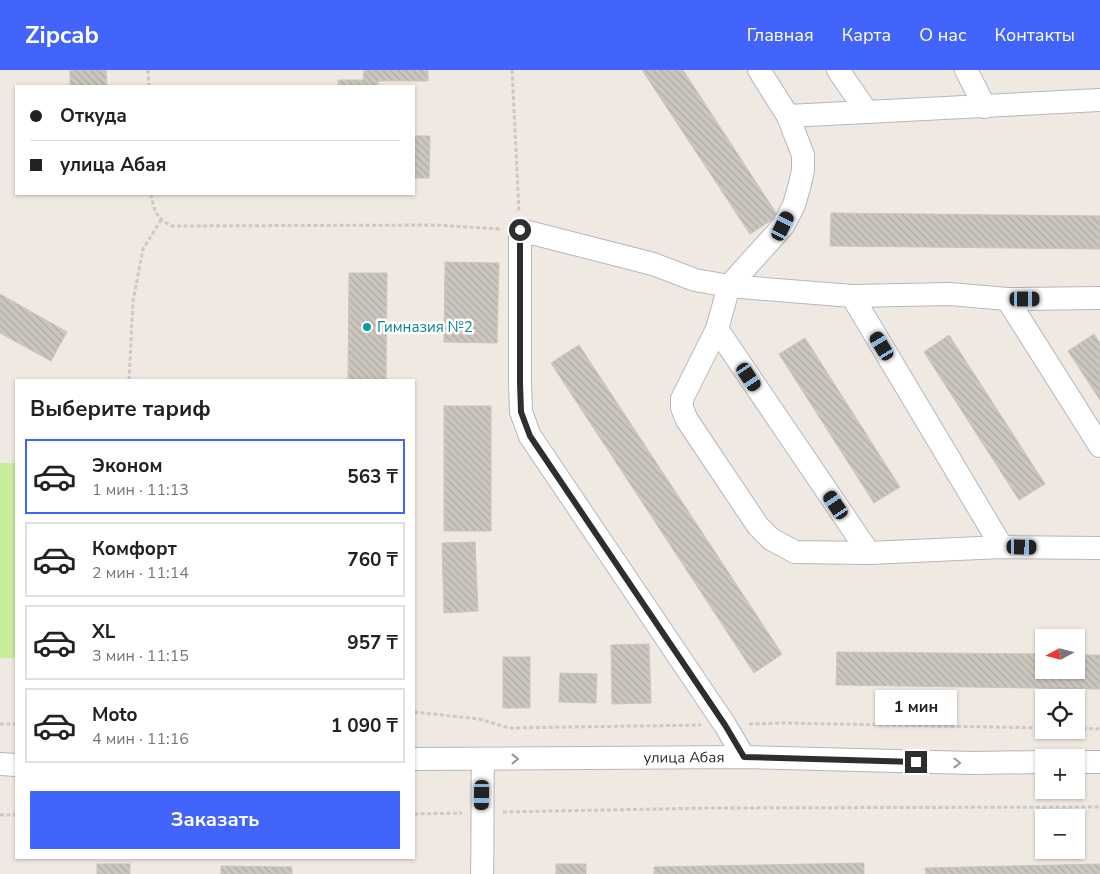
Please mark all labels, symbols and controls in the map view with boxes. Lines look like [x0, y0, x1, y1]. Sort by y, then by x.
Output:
text: Zipcab [25, 19, 99, 51]
text: Главная [747, 23, 814, 47]
text: Карта [842, 23, 891, 47]
text: О нас [919, 23, 967, 47]
text: Контакты [995, 23, 1075, 47]
text: Откуда [60, 103, 127, 129]
text: улица Абая [60, 152, 166, 178]
car [769, 209, 796, 243]
route start [509, 219, 531, 241]
car [1010, 292, 1040, 307]
place label: Гимназия №2 [377, 317, 473, 337]
marker: Гимназия №2 [361, 321, 373, 333]
car [867, 329, 896, 363]
car [734, 360, 763, 394]
text: Выберите тариф [30, 394, 211, 424]
text: Эконом [92, 453, 163, 479]
icon: car [32, 454, 77, 499]
text: 563 ₸ [347, 464, 398, 490]
text: 1 мин · 11:13 [92, 479, 189, 501]
car [821, 488, 850, 522]
text: Комфорт [92, 536, 177, 562]
icon: car [32, 537, 77, 582]
car [1006, 539, 1037, 555]
text: 760 ₸ [347, 547, 398, 573]
text: 2 мин · 11:14 [92, 562, 189, 584]
text: XL [92, 619, 115, 645]
icon: car [32, 620, 77, 665]
north arrow [1035, 629, 1085, 679]
map controls [1035, 629, 1085, 859]
text: 957 ₸ [347, 630, 398, 656]
text: 3 мин · 11:15 [92, 645, 189, 667]
button: locate [1035, 689, 1085, 739]
callout: 1 мин [875, 690, 957, 724]
text: 1 мин [894, 696, 938, 718]
text: Moto [92, 702, 138, 728]
icon: car [32, 703, 77, 748]
text: 1 090 ₸ [331, 713, 398, 739]
text: 4 мин · 11:16 [92, 728, 189, 750]
street label: улица Абая [643, 747, 725, 768]
button: + [1035, 749, 1085, 799]
route end [905, 751, 927, 773]
one-way arrow [512, 754, 519, 764]
one-way arrow [954, 758, 962, 768]
car [474, 780, 489, 810]
button: Заказать [30, 791, 400, 849]
button: − [1035, 809, 1085, 859]

